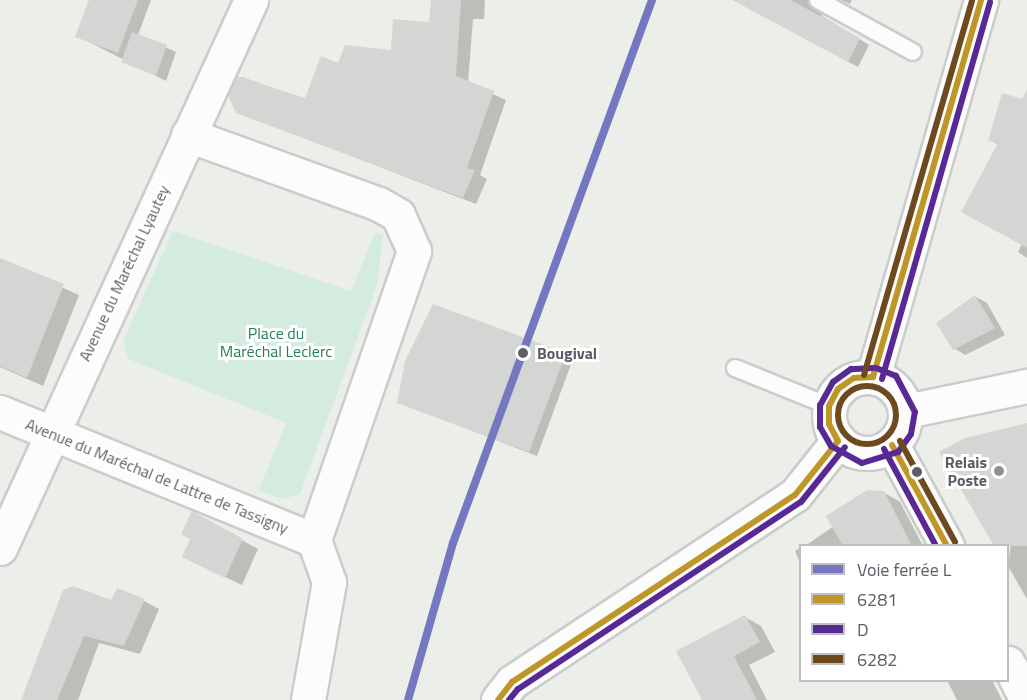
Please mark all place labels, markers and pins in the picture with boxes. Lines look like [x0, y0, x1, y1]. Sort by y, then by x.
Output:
place label: Bougival [537, 343, 597, 363]
marker: Bougival [514, 344, 532, 362]
place label: Relais Poste [945, 452, 987, 490]
marker: Relais Poste [992, 464, 1006, 478]
unlabelled marker [911, 466, 923, 478]

